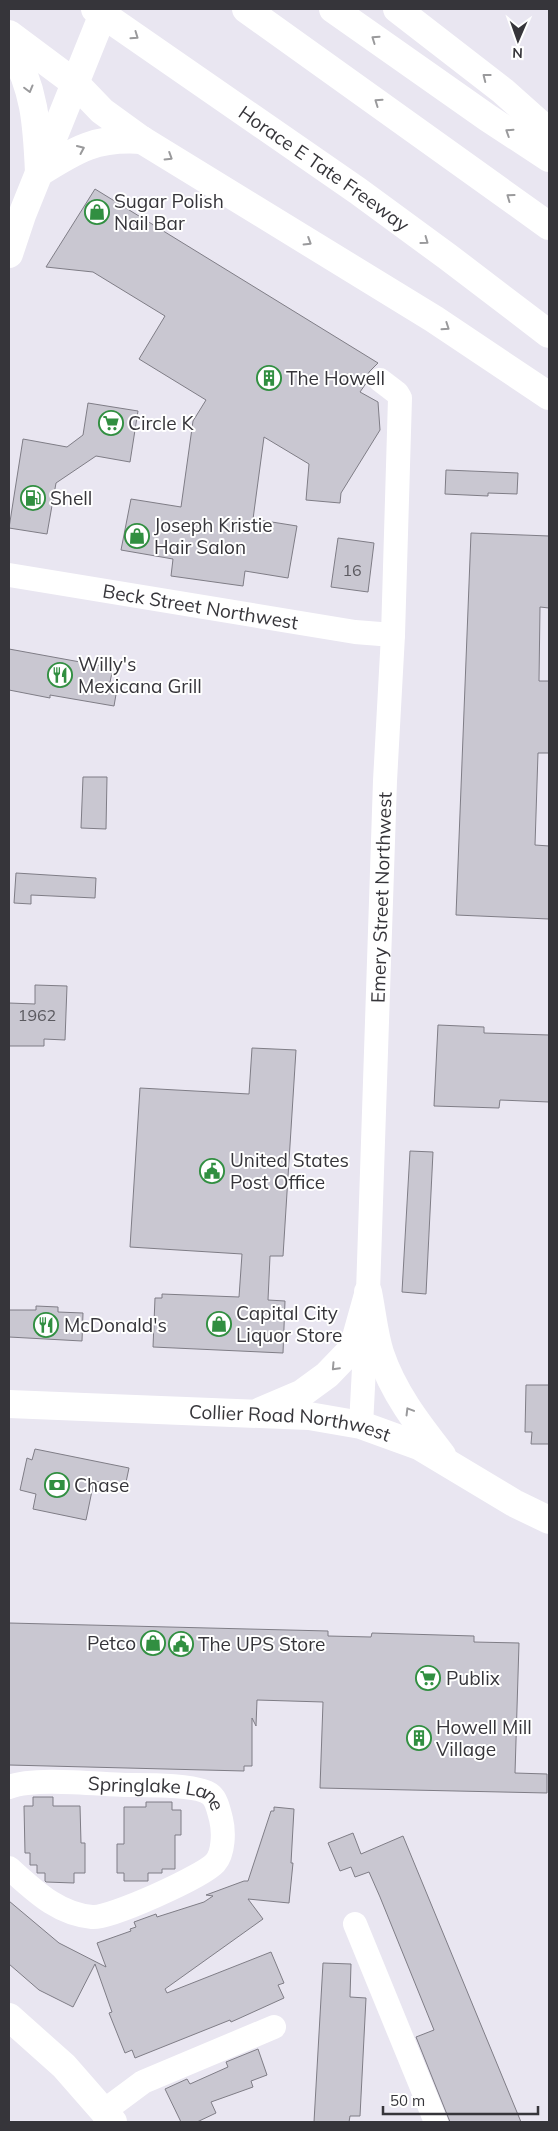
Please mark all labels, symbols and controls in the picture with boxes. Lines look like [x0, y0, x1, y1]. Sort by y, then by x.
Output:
north arrow [493, 15, 543, 65]
one-way arrow [129, 30, 139, 39]
one-way arrow [371, 36, 381, 45]
text: N [512, 44, 523, 62]
one-way arrow [482, 74, 491, 83]
one-way arrow [23, 85, 34, 93]
one-way arrow [374, 99, 383, 109]
street label: Horace E Tate Freeway [234, 100, 414, 237]
one-way arrow [505, 129, 514, 138]
one-way arrow [76, 144, 85, 155]
one-way arrow [164, 150, 173, 160]
place label: Sugar Polish Nail Bar [114, 189, 224, 235]
one-way arrow [506, 194, 516, 203]
shop icon: Sugar Polish Nail Bar [84, 199, 110, 225]
one-way arrow [420, 234, 429, 244]
one-way arrow [302, 236, 311, 245]
one-way arrow [440, 321, 450, 330]
building icon: The Howell [256, 365, 282, 391]
place label: The Howell [286, 366, 385, 390]
supermarket icon: Circle K [98, 410, 124, 436]
place label: Circle K [128, 411, 195, 435]
fuel station icon: Shell [20, 485, 46, 511]
place label: Shell [50, 486, 92, 510]
place label: Joseph Kristie Hair Salon [154, 513, 273, 559]
shop icon: Joseph Kristie Hair Salon [124, 523, 150, 549]
house number: 16 [342, 560, 362, 580]
street label: Beck Street Northwest [101, 579, 300, 635]
place label: Willy's Mexicana Grill [78, 652, 202, 698]
restaurant icon: Willy's Mexicana Grill [47, 662, 73, 688]
street label: Emery Street Northwest [366, 791, 397, 1003]
house number: 1962 [18, 1005, 56, 1025]
place label: United States Post Office [230, 1148, 349, 1194]
public building icon: United States Post Office [199, 1158, 225, 1184]
place label: Capital City Liquor Store [236, 1301, 342, 1347]
shop icon: Capital City Liquor Store [206, 1311, 232, 1337]
restaurant icon: McDonald's [33, 1312, 59, 1338]
place label: McDonald's [64, 1313, 167, 1337]
one-way arrow [332, 1361, 341, 1370]
street label: Collier Road Northwest [189, 1399, 394, 1447]
one-way arrow [405, 1408, 415, 1417]
bank icon: Chase [44, 1472, 70, 1498]
place label: Chase [74, 1473, 129, 1497]
shop icon: Petco [140, 1630, 166, 1656]
place label: Petco [87, 1631, 136, 1655]
public building icon: The UPS Store [168, 1631, 194, 1657]
place label: The UPS Store [198, 1632, 325, 1656]
supermarket icon: Publix [415, 1665, 441, 1691]
place label: Publix [446, 1666, 500, 1690]
place label: Howell Mill Village [436, 1715, 532, 1761]
building icon: Howell Mill Village [406, 1725, 432, 1751]
street label: Springlake Lane [87, 1771, 230, 1814]
scale bar [383, 2084, 538, 2116]
text: 50 m [390, 2091, 425, 2110]

